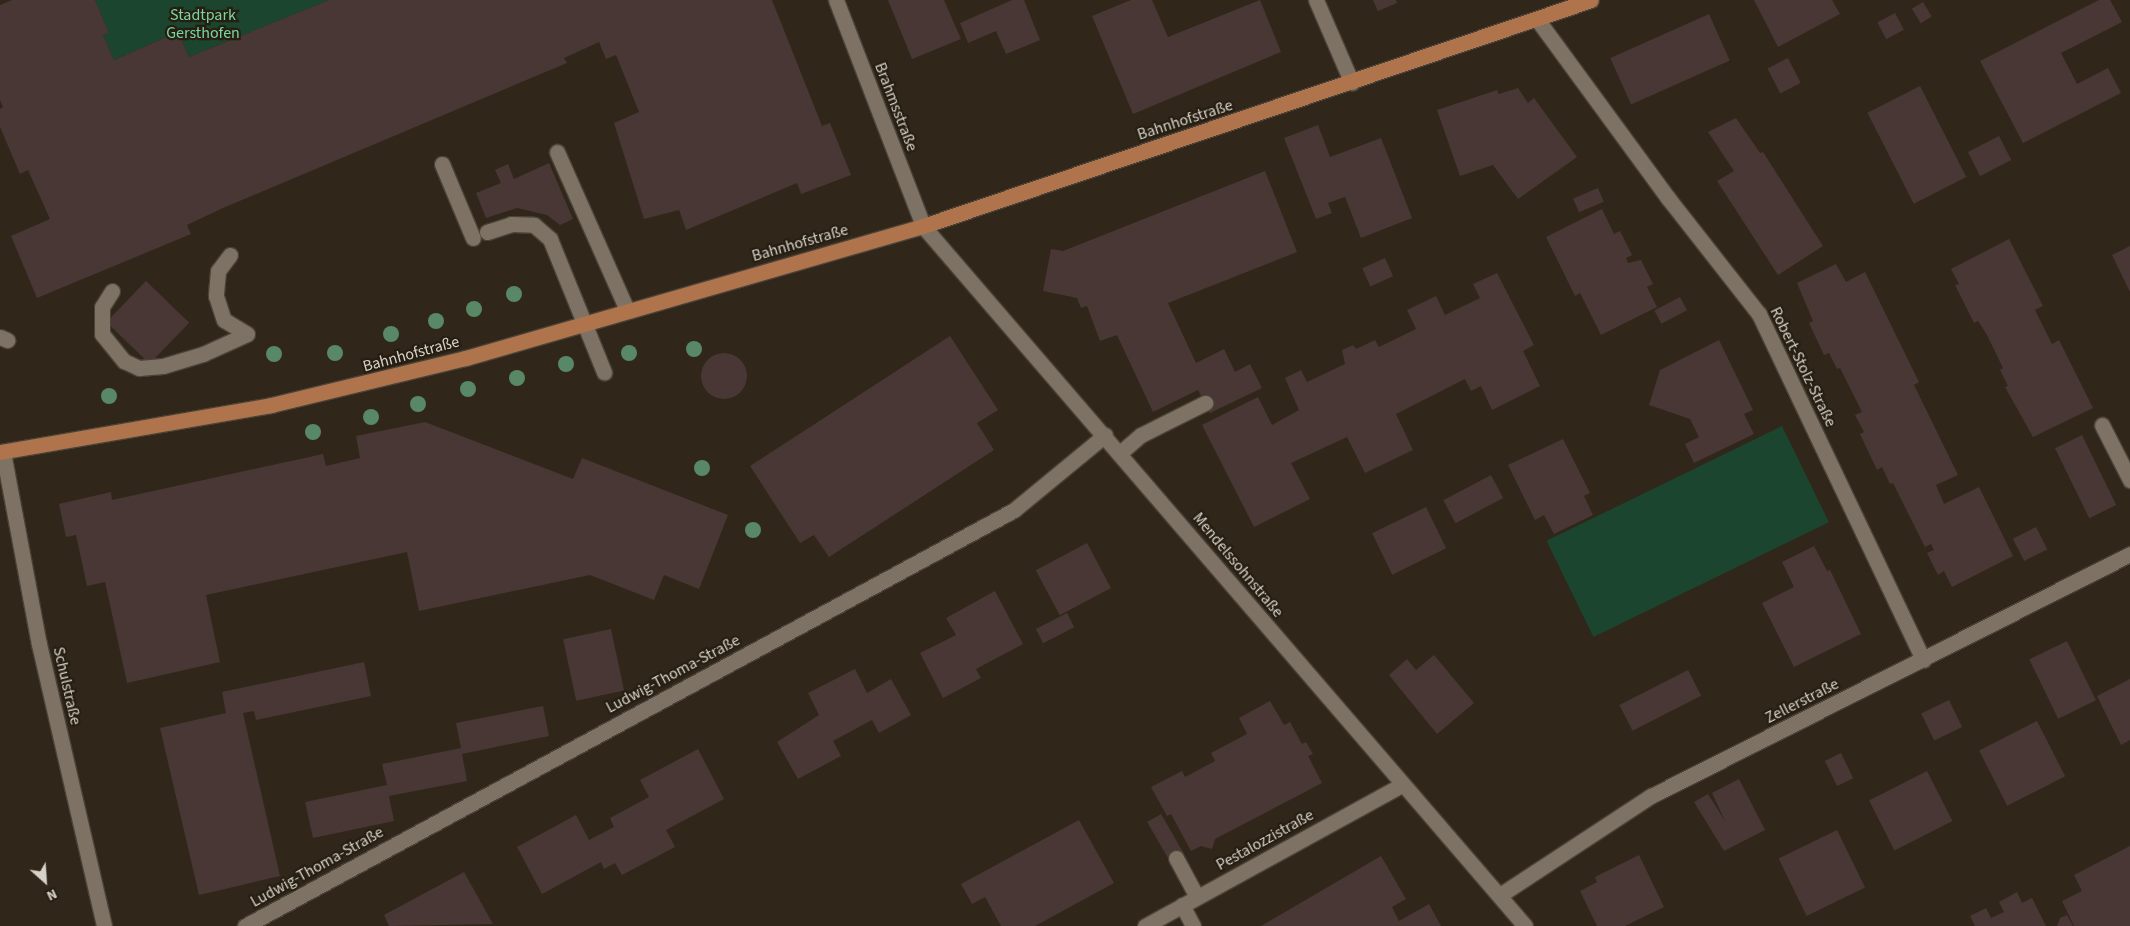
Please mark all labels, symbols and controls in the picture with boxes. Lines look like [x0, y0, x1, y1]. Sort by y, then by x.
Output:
park label: Stadtpark Gersthofen [166, 5, 240, 43]
street label: Brahmsstraße [870, 60, 922, 154]
street label: Bahnhofstraße [1135, 96, 1235, 144]
street label: Bahnhofstraße [750, 220, 850, 266]
street label: Robert-Stolz-Straße [1766, 304, 1840, 430]
street label: Bahnhofstraße [361, 332, 461, 376]
street label: Mendelssohnstraße [1189, 509, 1287, 621]
street label: Ludwig-Thoma-Straße [603, 631, 743, 717]
street label: Schulstraße [49, 645, 85, 727]
street label: Zellerstraße [1762, 674, 1842, 728]
street label: Pestalozzistraße [1213, 805, 1317, 875]
street label: Ludwig-Thoma-Straße [247, 823, 387, 911]
north arrow [20, 856, 70, 906]
text: N [43, 883, 60, 906]

